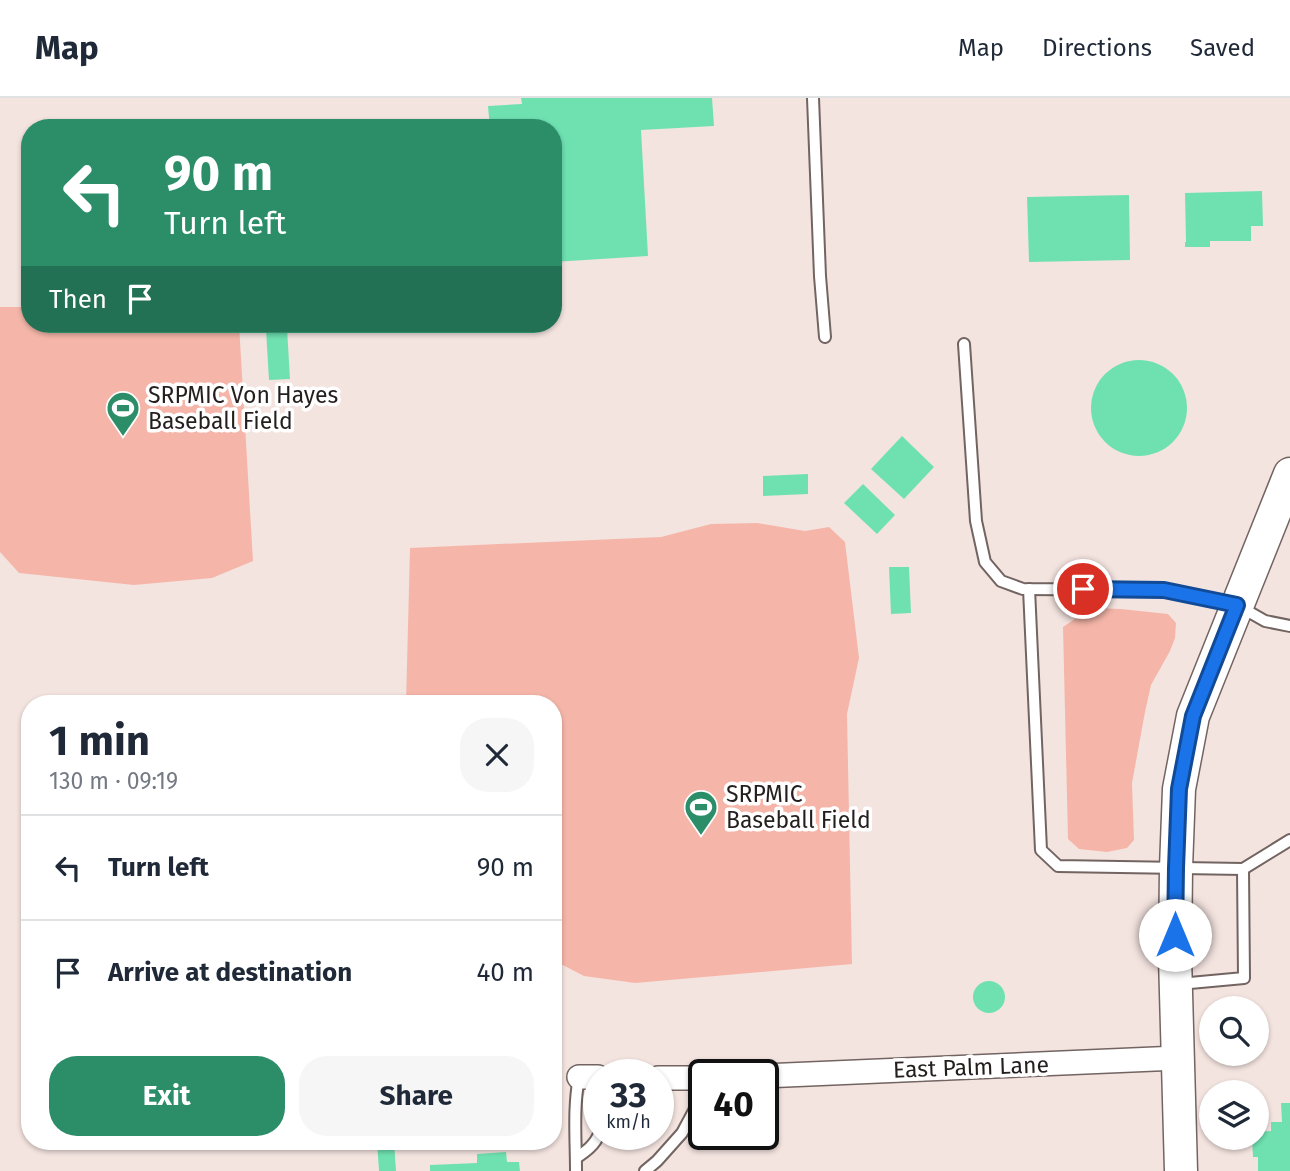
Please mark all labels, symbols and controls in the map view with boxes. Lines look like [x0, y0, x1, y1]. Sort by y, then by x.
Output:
text: Map [35, 28, 99, 68]
text: Map [958, 34, 1004, 62]
text: Directions [1042, 34, 1152, 62]
text: Saved [1190, 34, 1255, 62]
text: 90 m [164, 144, 273, 203]
icon: left [49, 147, 140, 238]
text: Turn left [164, 204, 286, 242]
icon: arrive [121, 280, 159, 318]
text: Then [49, 284, 107, 315]
place label: SRPMIC Von Hayes Baseball Field [148, 381, 338, 435]
sports icon: SRPMIC Von Hayes Baseball Field [104, 389, 142, 438]
pin [1053, 559, 1113, 619]
icon: arrive [1064, 570, 1102, 608]
text: 1 min [49, 716, 150, 766]
button: close [460, 718, 534, 792]
text: 130 m · 09:19 [49, 767, 178, 795]
place label: SRPMIC Baseball Field [726, 780, 871, 834]
sports icon: SRPMIC Baseball Field [682, 788, 720, 837]
icon: left [49, 849, 87, 887]
text: Turn left [108, 852, 209, 883]
text: 90 m [477, 852, 534, 883]
position arrow [1138, 898, 1212, 972]
icon: arrive [49, 954, 87, 992]
text: Arrive at destination [108, 957, 352, 988]
text: 40 m [476, 957, 534, 988]
map controls [1199, 996, 1269, 1150]
button: search [1199, 996, 1269, 1066]
street label: East Palm Lane [892, 1050, 1050, 1084]
button: Exit [49, 1056, 285, 1136]
button: Share [299, 1056, 534, 1136]
speed limit sign: 40 [688, 1059, 779, 1150]
text: 33 [610, 1074, 647, 1116]
button: layers [1199, 1080, 1269, 1150]
text: km/h [606, 1111, 651, 1133]

